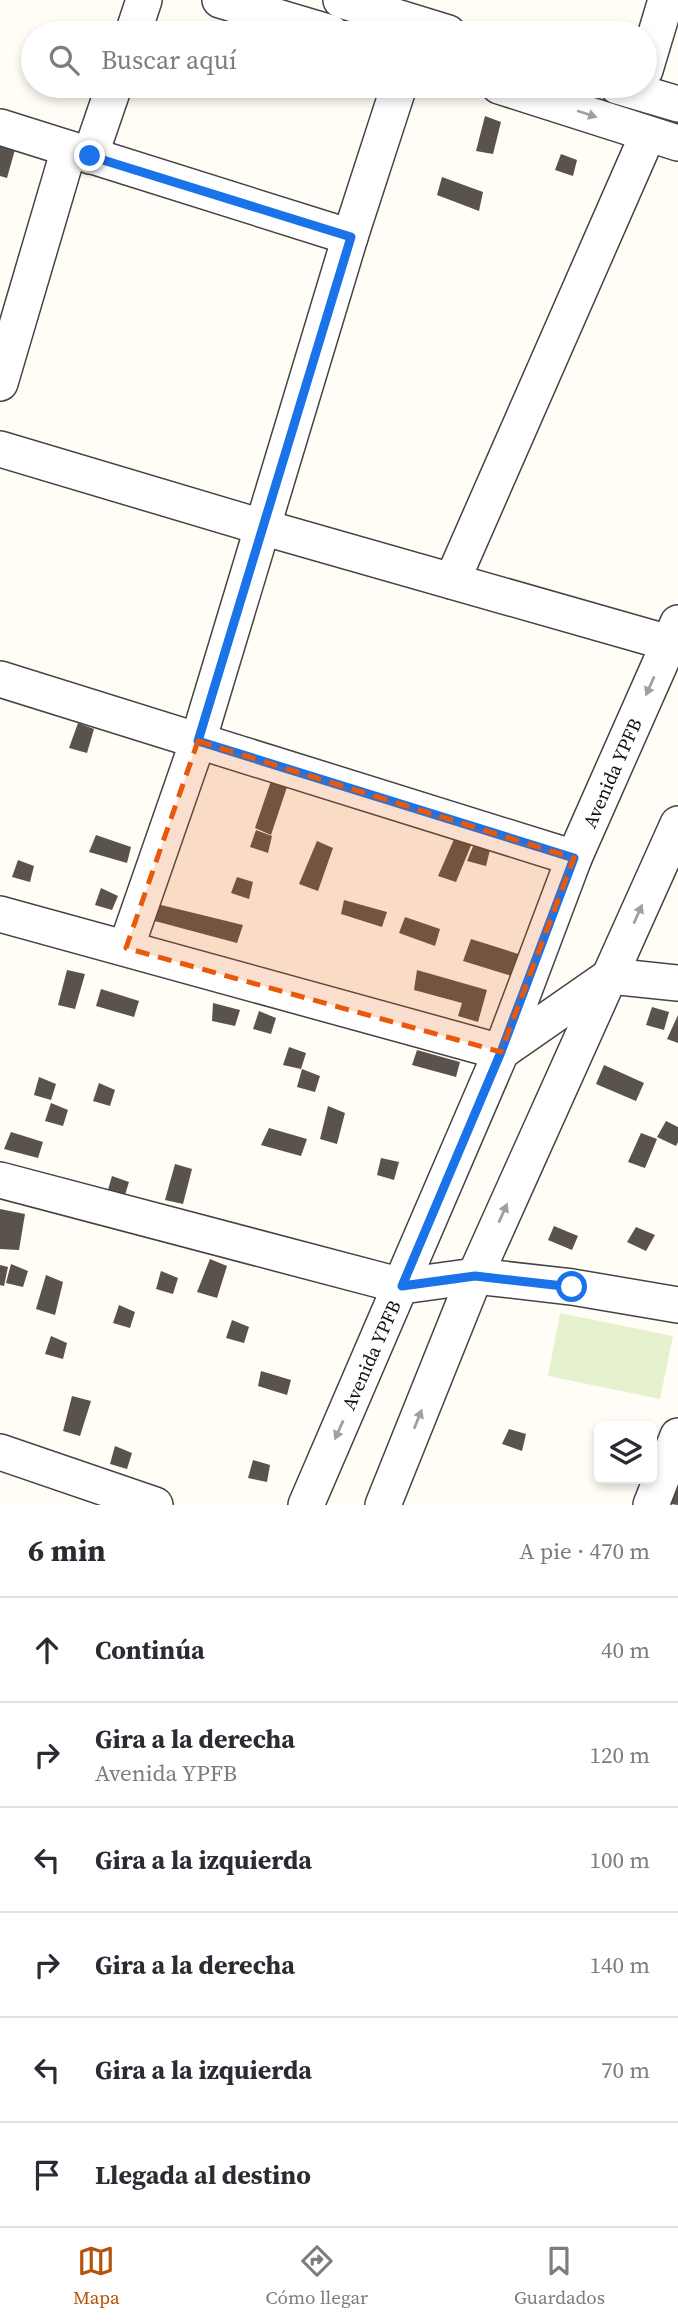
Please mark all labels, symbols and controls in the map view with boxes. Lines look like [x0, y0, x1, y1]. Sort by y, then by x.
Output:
search box [21, 21, 657, 98]
icon: search [45, 41, 83, 79]
text: Buscar aquí [101, 42, 237, 78]
one-way arrow [577, 110, 598, 120]
route end [74, 140, 105, 171]
one-way arrow [644, 675, 655, 696]
street label: Avenida YPFB [576, 714, 648, 832]
one-way arrow [633, 903, 644, 924]
one-way arrow [498, 1203, 509, 1224]
route start [556, 1271, 587, 1302]
street label: Avenida YPFB [335, 1296, 407, 1414]
one-way arrow [412, 1408, 423, 1429]
one-way arrow [333, 1420, 345, 1440]
map controls [594, 1421, 657, 1484]
button: layers [594, 1421, 657, 1484]
text: 6 min [28, 1530, 106, 1571]
text: A pie · 470 m [519, 1535, 650, 1567]
icon: ahead [28, 1631, 66, 1669]
text: Continúa [95, 1632, 205, 1668]
text: 40 m [601, 1634, 650, 1666]
text: Gira a la derecha [95, 1721, 295, 1757]
icon: right [28, 1736, 66, 1774]
text: 120 m [589, 1739, 650, 1771]
text: Avenida YPFB [95, 1757, 237, 1789]
icon: left [28, 1841, 66, 1879]
text: Gira a la izquierda [95, 1842, 312, 1878]
text: 100 m [589, 1844, 650, 1876]
icon: right [28, 1946, 66, 1984]
text: Gira a la derecha [95, 1947, 295, 1983]
text: 140 m [589, 1949, 650, 1981]
icon: left [28, 2051, 66, 2089]
text: Gira a la izquierda [95, 2052, 312, 2088]
text: 70 m [601, 2054, 650, 2086]
icon: arrive [28, 2156, 66, 2194]
text: Llegada al destino [95, 2157, 311, 2193]
tab: Mapa [73, 2242, 120, 2310]
tab: Cómo llegar [266, 2242, 368, 2310]
tab: Guardados [514, 2242, 605, 2310]

